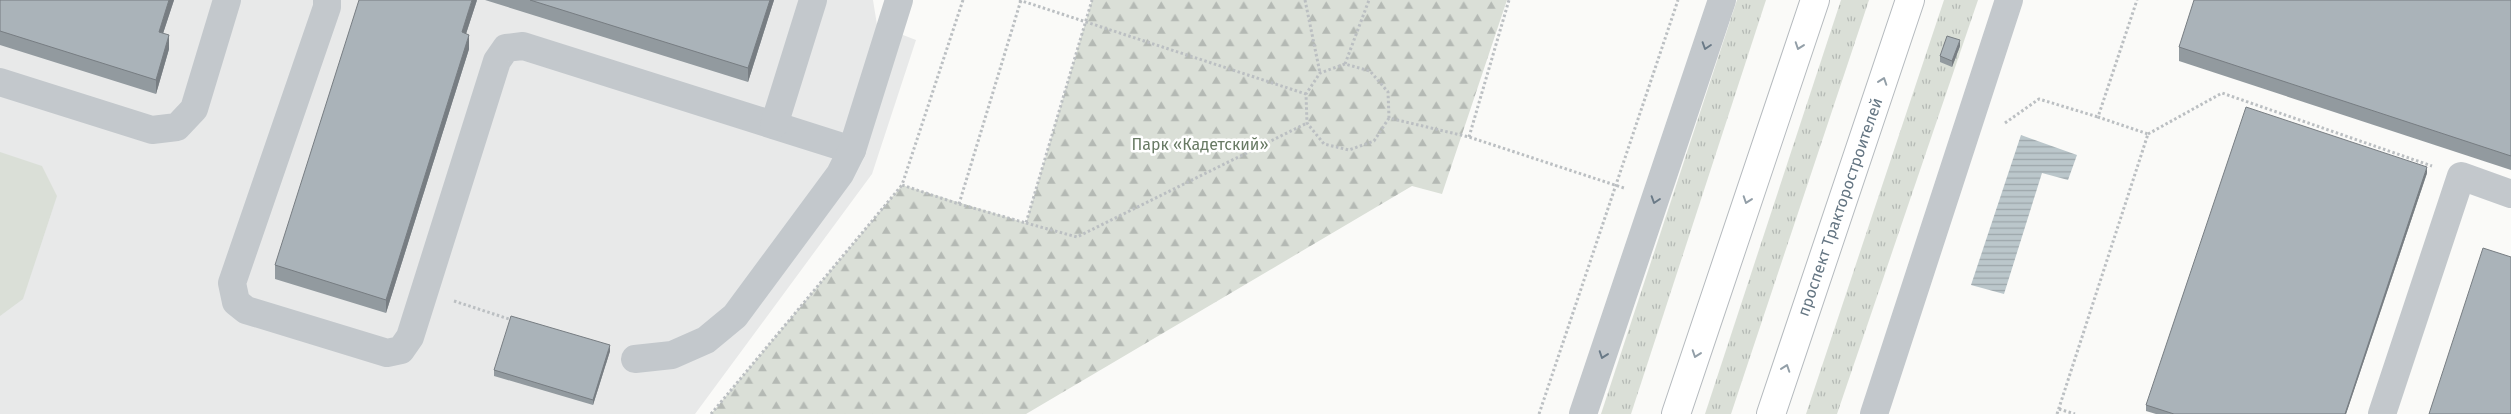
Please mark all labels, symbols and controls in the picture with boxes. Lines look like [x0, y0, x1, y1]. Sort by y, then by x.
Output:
one-way arrow [1702, 42, 1712, 50]
one-way arrow [1795, 42, 1805, 50]
one-way arrow [1877, 77, 1887, 86]
street label: проспект Тракторостроителей [1794, 95, 1886, 319]
park label: Парк «Кадетский» [1131, 135, 1269, 154]
one-way arrow [1651, 196, 1661, 204]
one-way arrow [1743, 196, 1753, 204]
one-way arrow [1599, 350, 1609, 358]
one-way arrow [1692, 350, 1702, 358]
one-way arrow [1781, 364, 1791, 372]

